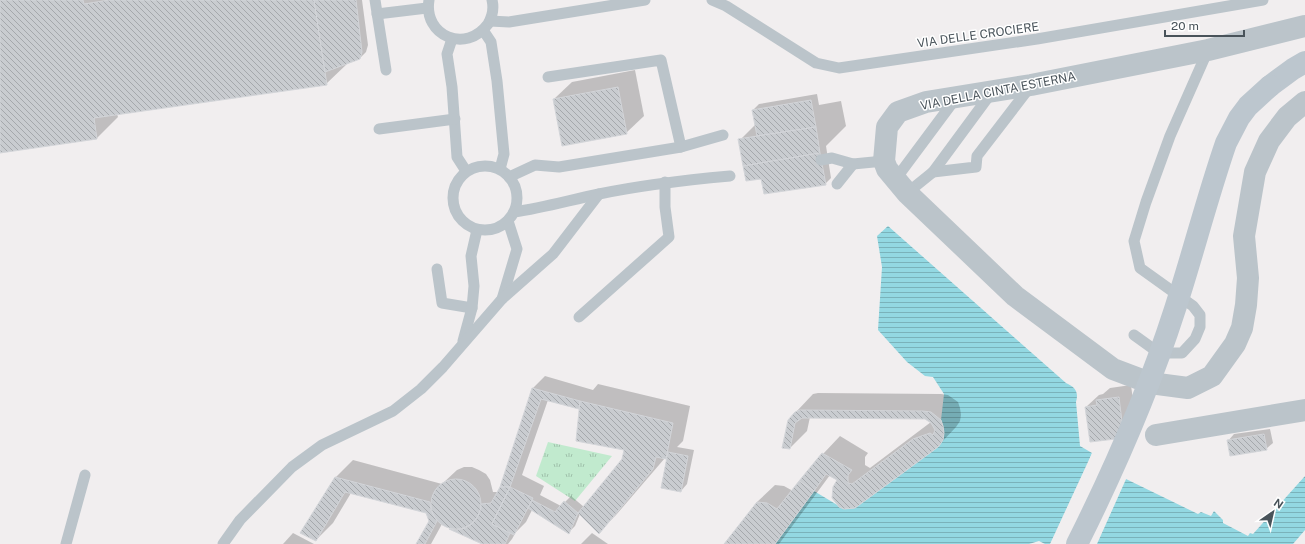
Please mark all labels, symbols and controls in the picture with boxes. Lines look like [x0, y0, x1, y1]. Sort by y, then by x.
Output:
scale bar [1165, 12, 1244, 38]
text: 20 m [1171, 19, 1199, 33]
street label: VIA DELLE CROCIERE [916, 20, 1040, 50]
street label: VIA DELLA CINTA ESTERNA [919, 69, 1077, 113]
north arrow [1253, 492, 1293, 532]
text: N [1272, 496, 1286, 511]

